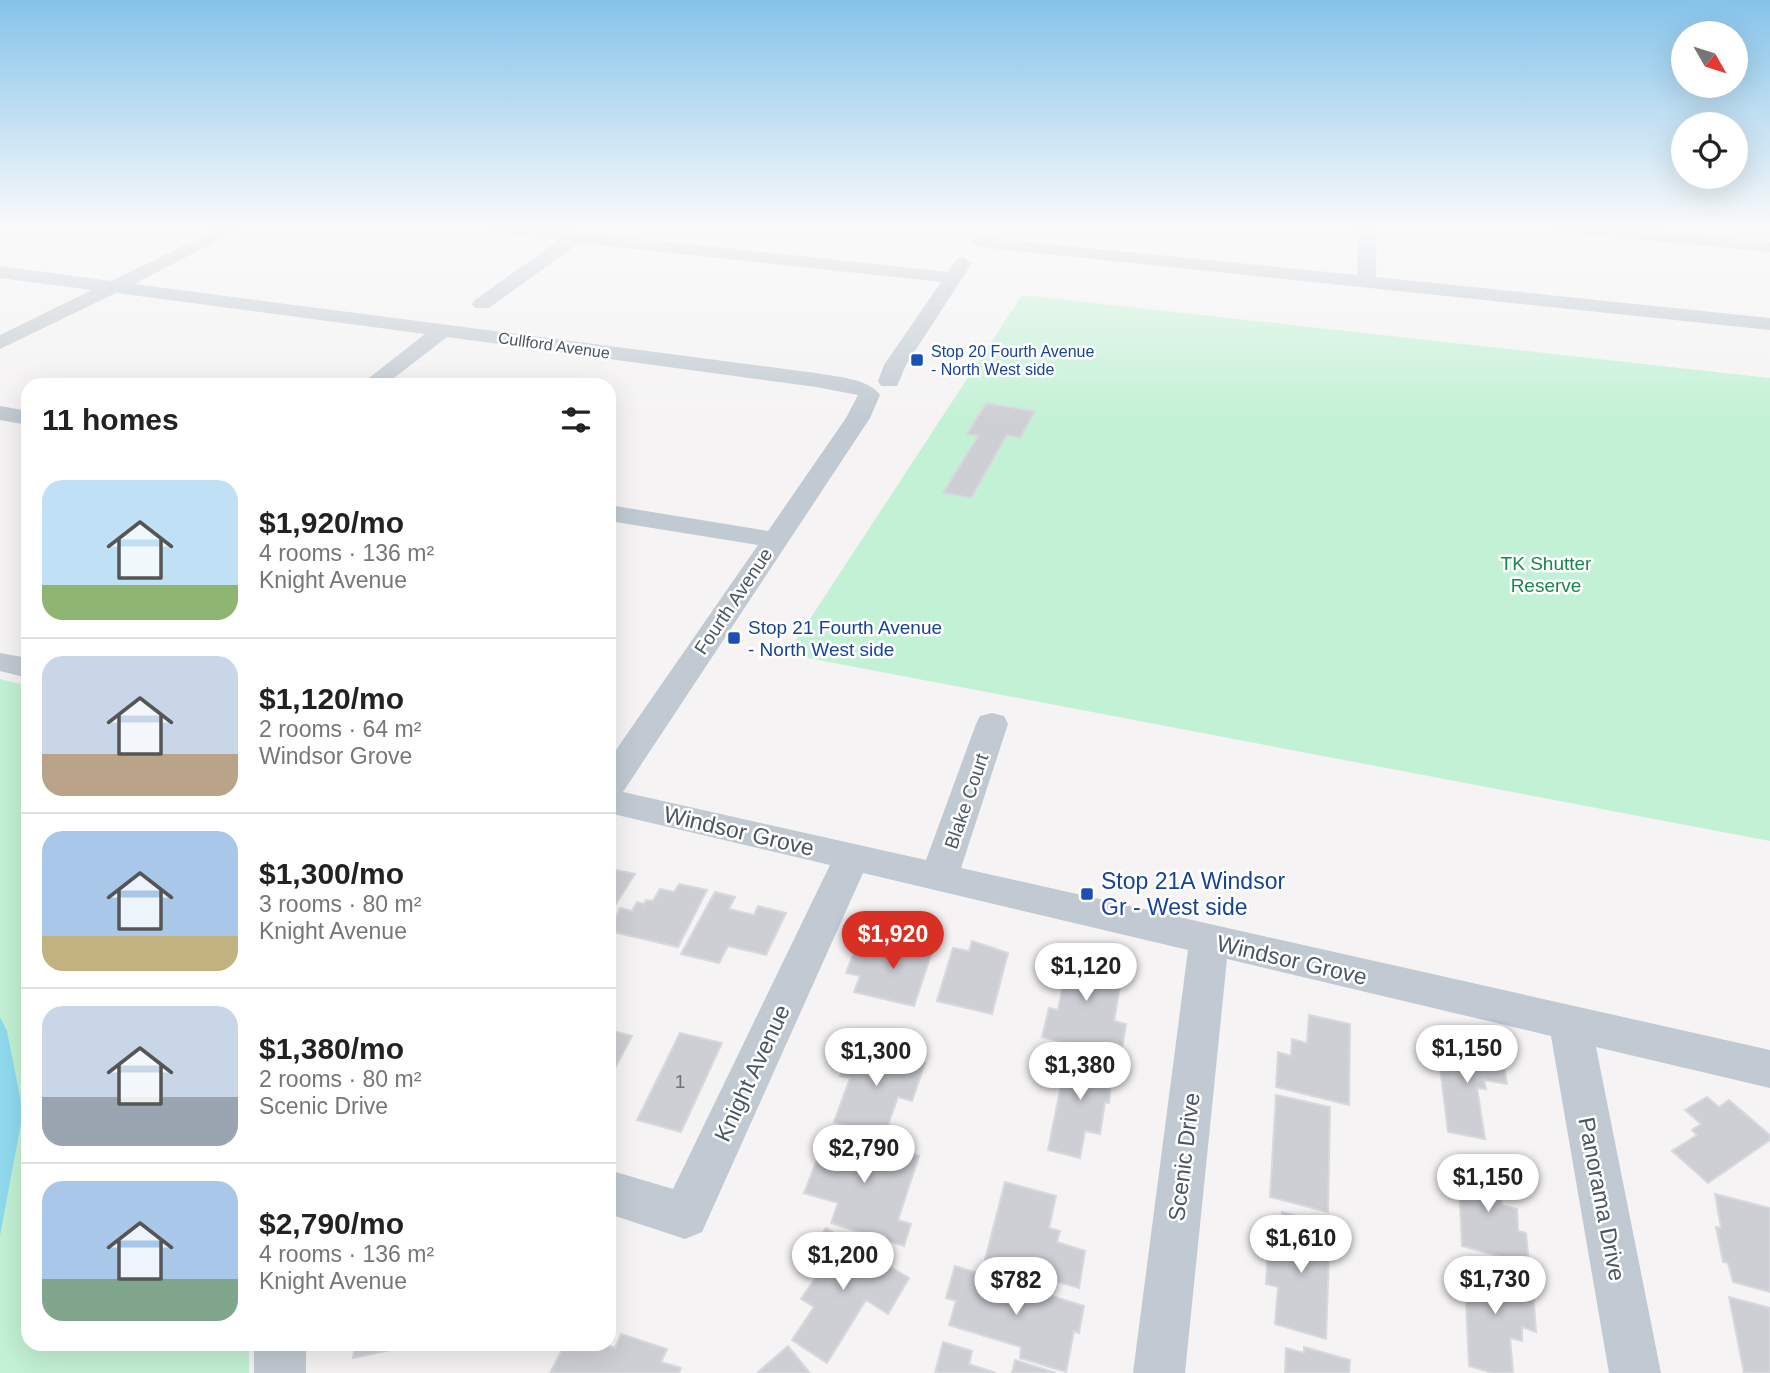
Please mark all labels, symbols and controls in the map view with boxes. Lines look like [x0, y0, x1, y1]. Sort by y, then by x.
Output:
north arrow [1671, 21, 1748, 98]
map controls [1671, 21, 1748, 189]
button: locate [1671, 112, 1748, 189]
street label: Cullford Avenue [497, 329, 611, 362]
place label: Stop 20 Fourth Avenue - North West side [931, 343, 1094, 378]
marker: Stop 20 Fourth Avenue - North West side [909, 352, 925, 368]
icon: filters [557, 401, 595, 439]
text: 11 homes [42, 403, 179, 436]
text: $1,920/mo [259, 506, 404, 539]
icon: home [98, 508, 182, 592]
text: 4 rooms · 136 m² [259, 540, 434, 566]
street label: Fourth Avenue [690, 544, 777, 658]
park label: TK Shutter Reserve [1501, 553, 1592, 596]
text: Knight Avenue [259, 567, 407, 593]
place label: Stop 21 Fourth Avenue - North West side [748, 617, 942, 660]
marker: Stop 21 Fourth Avenue - North West side [726, 630, 742, 646]
text: $1,120/mo [259, 682, 404, 715]
icon: home [98, 684, 182, 768]
text: 2 rooms · 64 m² [259, 716, 421, 742]
text: Windsor Grove [259, 743, 412, 769]
street label: Blake Court [940, 750, 993, 852]
street label: Windsor Grove [661, 801, 817, 861]
text: $1,300/mo [259, 857, 404, 890]
icon: home [98, 859, 182, 943]
place label: Stop 21A Windsor Gr - West side [1101, 868, 1285, 920]
marker: Stop 21A Windsor Gr - West side [1079, 886, 1095, 902]
text: 3 rooms · 80 m² [259, 891, 421, 917]
pin: $1,920 [836, 912, 950, 971]
text: Knight Avenue [259, 918, 407, 944]
text: $1,920 [858, 921, 928, 947]
street label: Windsor Grove [1214, 930, 1370, 990]
pin: $1,120 [1029, 944, 1143, 1003]
text: $1,120 [1051, 953, 1121, 979]
street label: Knight Avenue [709, 1000, 795, 1146]
pin: $1,150 [1410, 1026, 1524, 1085]
pin: $1,300 [819, 1028, 933, 1088]
text: $1,380/mo [259, 1032, 404, 1065]
icon: home [98, 1034, 182, 1118]
text: $1,150 [1432, 1035, 1502, 1061]
text: $1,300 [841, 1038, 911, 1064]
pin: $1,380 [1023, 1042, 1137, 1102]
text: $1,380 [1045, 1052, 1115, 1078]
text: 2 rooms · 80 m² [259, 1066, 421, 1092]
house number: 1 [675, 1071, 685, 1092]
street label: Scenic Drive [1163, 1091, 1205, 1223]
text: Scenic Drive [259, 1093, 388, 1119]
street label: Panorama Drive [1573, 1115, 1631, 1283]
pin: $2,790 [807, 1126, 921, 1185]
text: $2,790 [829, 1135, 899, 1161]
pin: $1,150 [1431, 1154, 1545, 1214]
text: $1,150 [1453, 1164, 1523, 1190]
text: $2,790/mo [259, 1207, 404, 1240]
icon: home [98, 1209, 182, 1293]
pin: $1,610 [1244, 1216, 1358, 1275]
text: $1,610 [1266, 1225, 1336, 1251]
pin: $1,200 [786, 1232, 900, 1292]
text: 4 rooms · 136 m² [259, 1241, 434, 1267]
text: $1,200 [808, 1242, 878, 1268]
pin: $1,730 [1438, 1256, 1552, 1316]
pin: $782 [975, 1258, 1057, 1317]
text: $1,730 [1460, 1266, 1530, 1292]
text: $782 [990, 1267, 1042, 1293]
text: Knight Avenue [259, 1268, 407, 1294]

